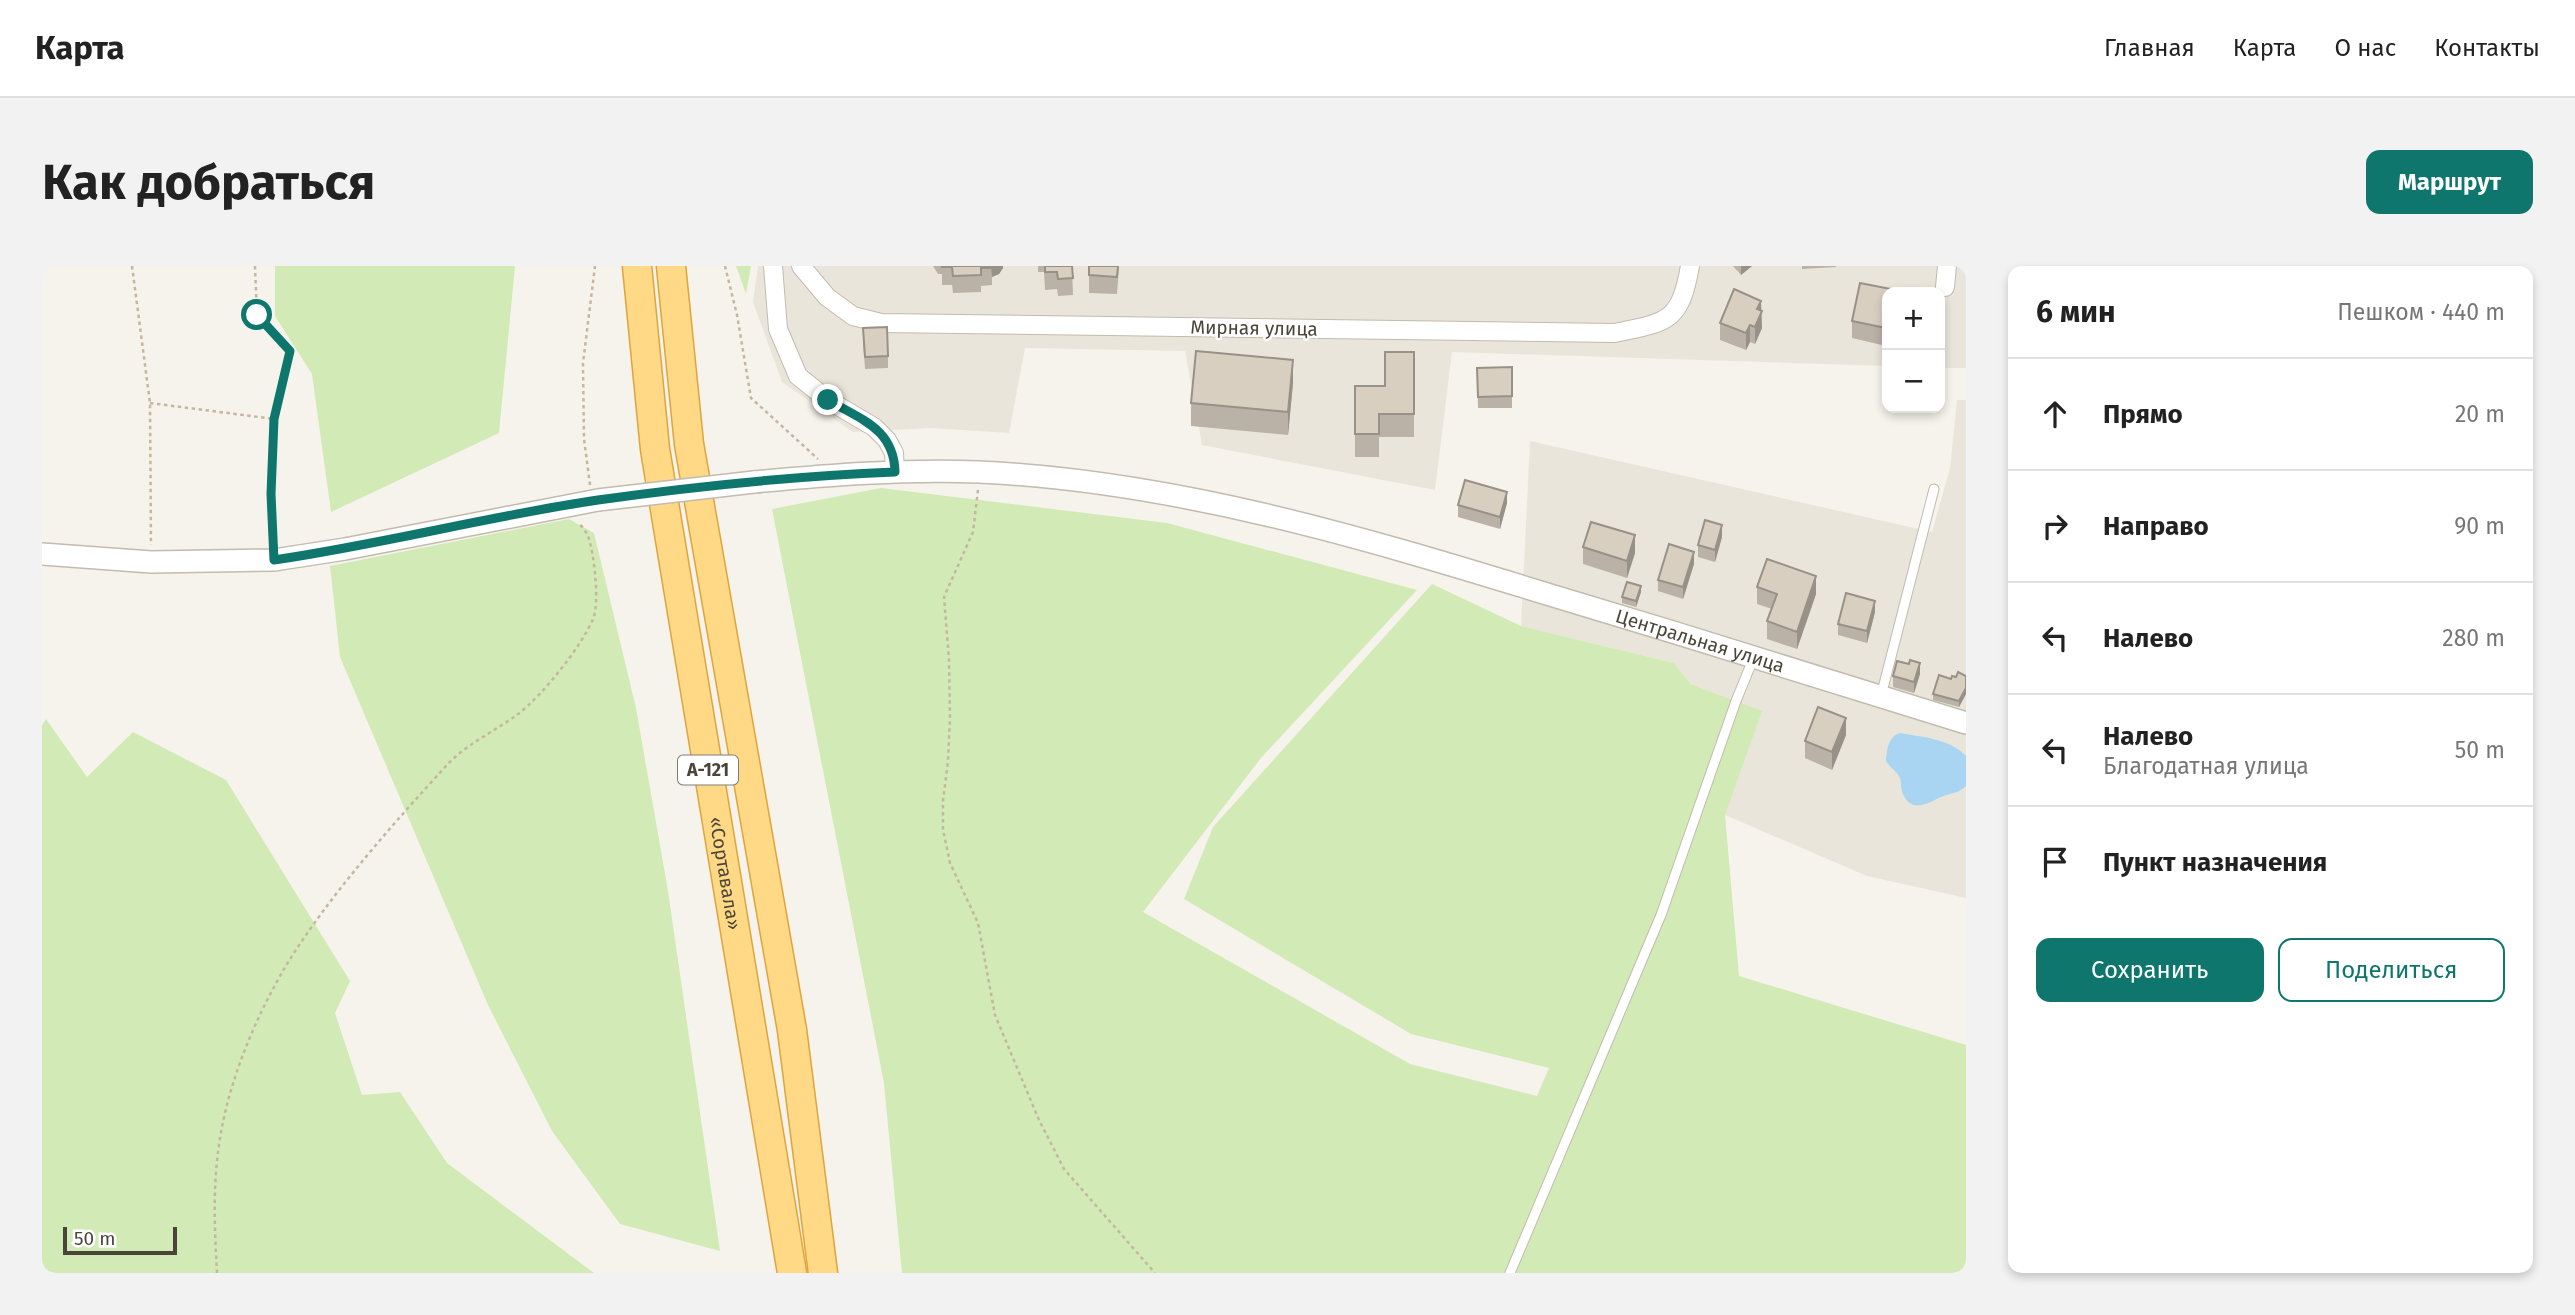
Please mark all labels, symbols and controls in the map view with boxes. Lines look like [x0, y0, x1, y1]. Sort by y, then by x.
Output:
text: Карта [35, 28, 125, 68]
text: Главная [2104, 34, 2195, 62]
text: Карта [2233, 34, 2296, 62]
text: О нас [2334, 34, 2396, 62]
text: Контакты [2434, 34, 2540, 62]
button: Маршрут [2366, 150, 2533, 214]
text: Как добраться [42, 153, 375, 212]
map controls [1882, 287, 1945, 413]
button: + [1882, 287, 1945, 350]
text: 6 мин [2036, 294, 2116, 330]
text: Пешком · 440 m [2337, 298, 2505, 326]
route start [241, 299, 272, 330]
street label: Мирная улица [1190, 315, 1318, 341]
button: − [1882, 350, 1945, 413]
route end [812, 384, 843, 415]
icon: ahead [2036, 395, 2074, 433]
text: Прямо [2103, 399, 2183, 430]
text: 20 m [2455, 400, 2505, 428]
icon: right [2036, 507, 2074, 545]
text: Направо [2103, 511, 2209, 542]
text: 90 m [2454, 512, 2505, 540]
street label: Центральная улица [1613, 604, 1787, 677]
icon: left [2036, 619, 2074, 657]
text: Налево [2103, 623, 2193, 654]
text: 280 m [2442, 624, 2505, 652]
text: Налево [2103, 721, 2193, 752]
icon: left [2036, 731, 2074, 769]
text: 50 m [2455, 736, 2505, 764]
text: Благодатная улица [2103, 752, 2309, 780]
road number: А-121 [678, 756, 738, 784]
street label: «Сортавала» [705, 815, 746, 932]
icon: arrive [2036, 843, 2074, 881]
text: Пункт назначения [2103, 847, 2327, 878]
button: Сохранить [2036, 938, 2264, 1002]
button: Поделиться [2278, 938, 2505, 1002]
scale bar [63, 1224, 177, 1256]
text: 50 m [74, 1227, 115, 1250]

